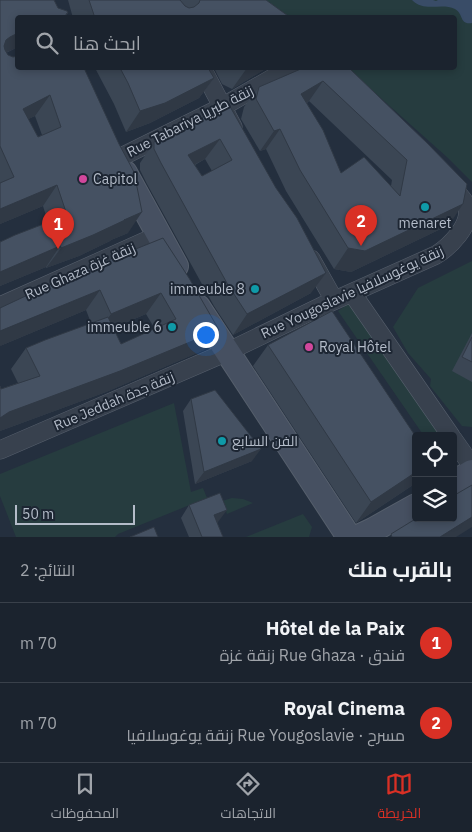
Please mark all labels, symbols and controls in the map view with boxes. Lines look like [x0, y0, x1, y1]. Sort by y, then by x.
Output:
search box [15, 15, 457, 70]
icon: search [33, 29, 61, 57]
text: ابحث هنا [73, 31, 141, 55]
street label: Rue Tabariya زنقة طبريا [124, 81, 256, 161]
place label: Capitol [93, 170, 137, 188]
marker: Capitol [77, 173, 89, 185]
marker: menaret [419, 201, 431, 213]
pin: 2 [345, 205, 377, 246]
pin: 1 [42, 208, 74, 249]
place label: menaret [398, 214, 452, 232]
street label: Rue Ghaza زنقة غزة [22, 239, 138, 303]
street label: Rue Yougoslavie زنقة يوغوسلافيا [258, 242, 446, 342]
place label: immeuble 8 [170, 280, 245, 298]
marker: immeuble 8 [249, 283, 261, 295]
place label: immeuble 6 [87, 318, 162, 336]
marker: immeuble 6 [166, 321, 178, 333]
your location [193, 322, 219, 348]
place label: Royal Hôtel [319, 338, 391, 356]
marker: Royal Hôtel [303, 341, 315, 353]
street label: Rue Jeddah زنقة جدة [51, 368, 177, 434]
place label: الفن السابع [232, 432, 298, 450]
map controls [412, 432, 457, 522]
button: locate [412, 432, 457, 477]
marker: الفن السابع [216, 435, 228, 447]
button: layers [412, 477, 457, 522]
scale bar [15, 502, 135, 525]
text: 50 m [22, 505, 54, 523]
text: بالقرب منك [348, 555, 452, 583]
text: النتائج: 2 [20, 560, 75, 580]
text: Hôtel de la Paix [266, 616, 405, 640]
text: 70 m [20, 633, 57, 653]
text: 1 [431, 633, 441, 653]
text: فندق · Rue Ghaza زنقة غزة [220, 645, 405, 665]
text: Royal Cinema [283, 696, 405, 720]
text: 70 m [20, 713, 57, 733]
text: 2 [431, 713, 441, 733]
text: مسرح · Rue Yougoslavie زنقة يوغوسلافيا [126, 725, 405, 745]
tab: المحفوظات [51, 770, 119, 826]
tab: الاتجاهات [221, 770, 276, 826]
tab: الخريطة [378, 770, 421, 826]

